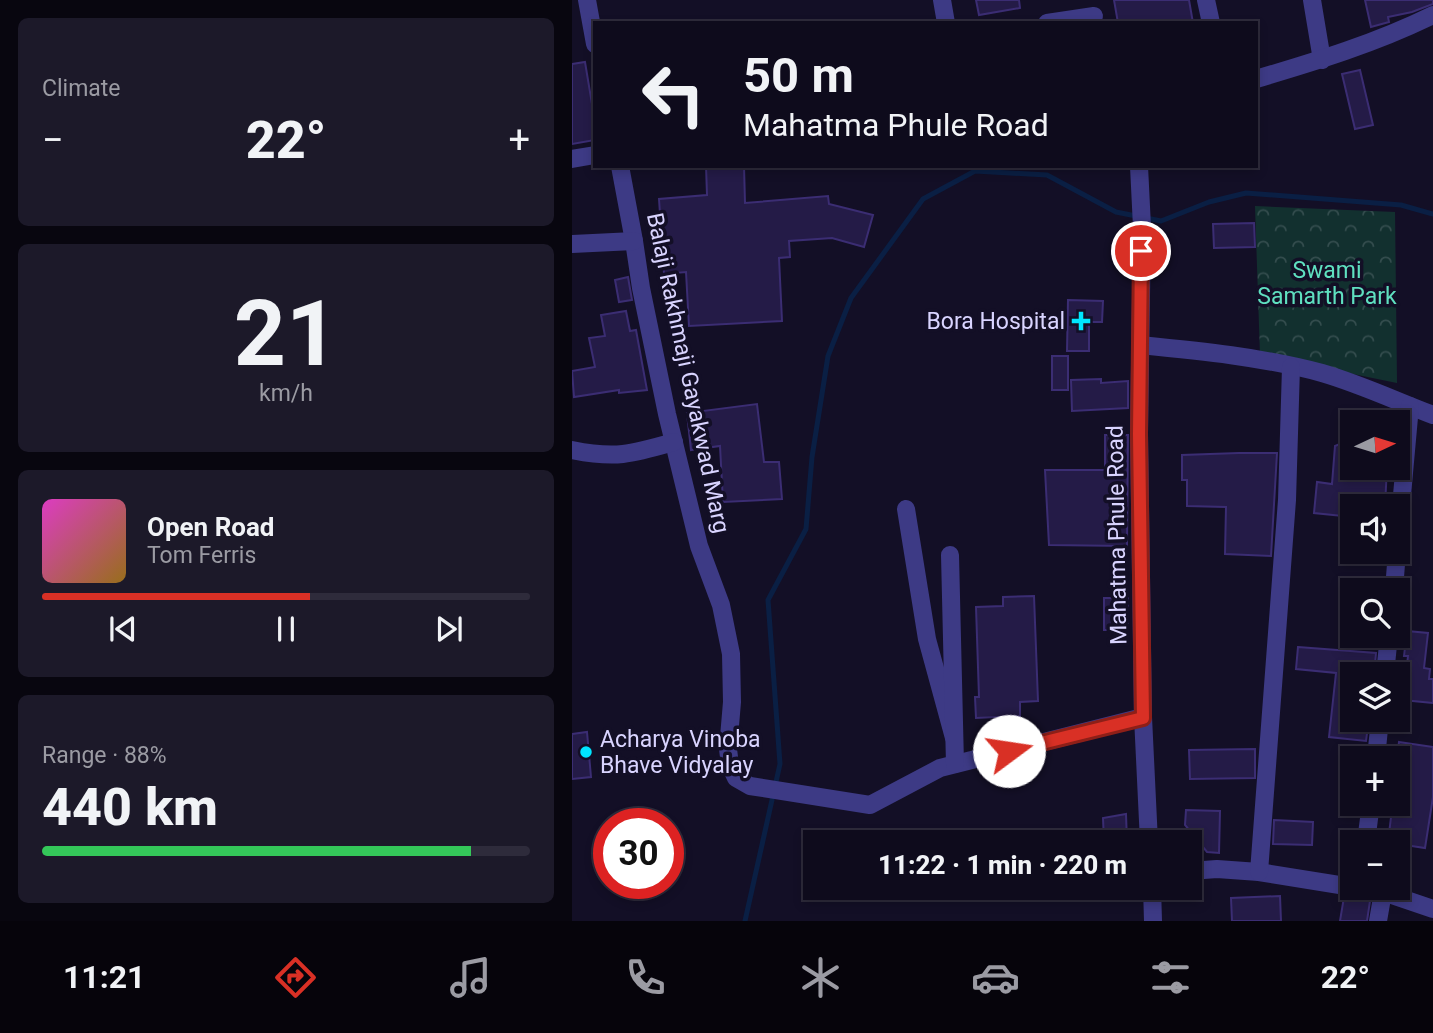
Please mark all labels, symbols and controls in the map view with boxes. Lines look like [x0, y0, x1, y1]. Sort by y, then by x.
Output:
text: 50 m [743, 47, 854, 104]
icon: left [628, 49, 719, 140]
text: Climate [42, 75, 121, 102]
text: Mahatma Phule Road [743, 106, 1049, 144]
text: 22° [246, 110, 326, 171]
text: − [42, 118, 64, 162]
text: + [508, 118, 530, 162]
street label: Balaji Rakhmaji Gayakwad Marg [641, 210, 735, 536]
pin [1111, 221, 1171, 281]
icon: arrive [1122, 232, 1160, 270]
park label: Swami Samarth Park [1257, 257, 1397, 310]
text: 21 [234, 281, 338, 387]
place label: Bora Hospital [926, 308, 1065, 335]
marker: Bora Hospital [1071, 311, 1091, 331]
text: km/h [259, 380, 313, 407]
north arrow [1340, 410, 1410, 480]
map controls [1340, 410, 1410, 900]
street label: Mahatma Phule Road [1102, 425, 1132, 645]
button: sound [1340, 494, 1410, 564]
text: Open Road [147, 512, 275, 542]
text: Tom Ferris [147, 542, 256, 569]
button: search [1340, 578, 1410, 648]
icon: previous [104, 610, 142, 648]
icon: pause [267, 610, 305, 648]
icon: next [430, 610, 468, 648]
button: layers [1340, 662, 1410, 732]
position arrow [972, 714, 1046, 788]
place label: Acharya Vinoba Bhave Vidyalay [600, 726, 761, 779]
text: Range · 88% [42, 742, 167, 769]
marker: Acharya Vinoba Bhave Vidyalay [578, 744, 594, 760]
button: + [1340, 746, 1410, 816]
text: 440 km [42, 777, 218, 838]
speed limit sign: 30 [593, 808, 684, 899]
button: − [1340, 830, 1410, 900]
text: 11:22 · 1 min · 220 m [878, 850, 1127, 880]
icon: directions [271, 953, 320, 1002]
icon: music [446, 953, 495, 1002]
icon: phone [621, 953, 670, 1002]
icon: climate [796, 953, 845, 1002]
icon: car [971, 953, 1020, 1002]
icon: filters [1146, 953, 1195, 1002]
text: 11:21 [63, 958, 145, 996]
text: 22° [1321, 958, 1370, 996]

